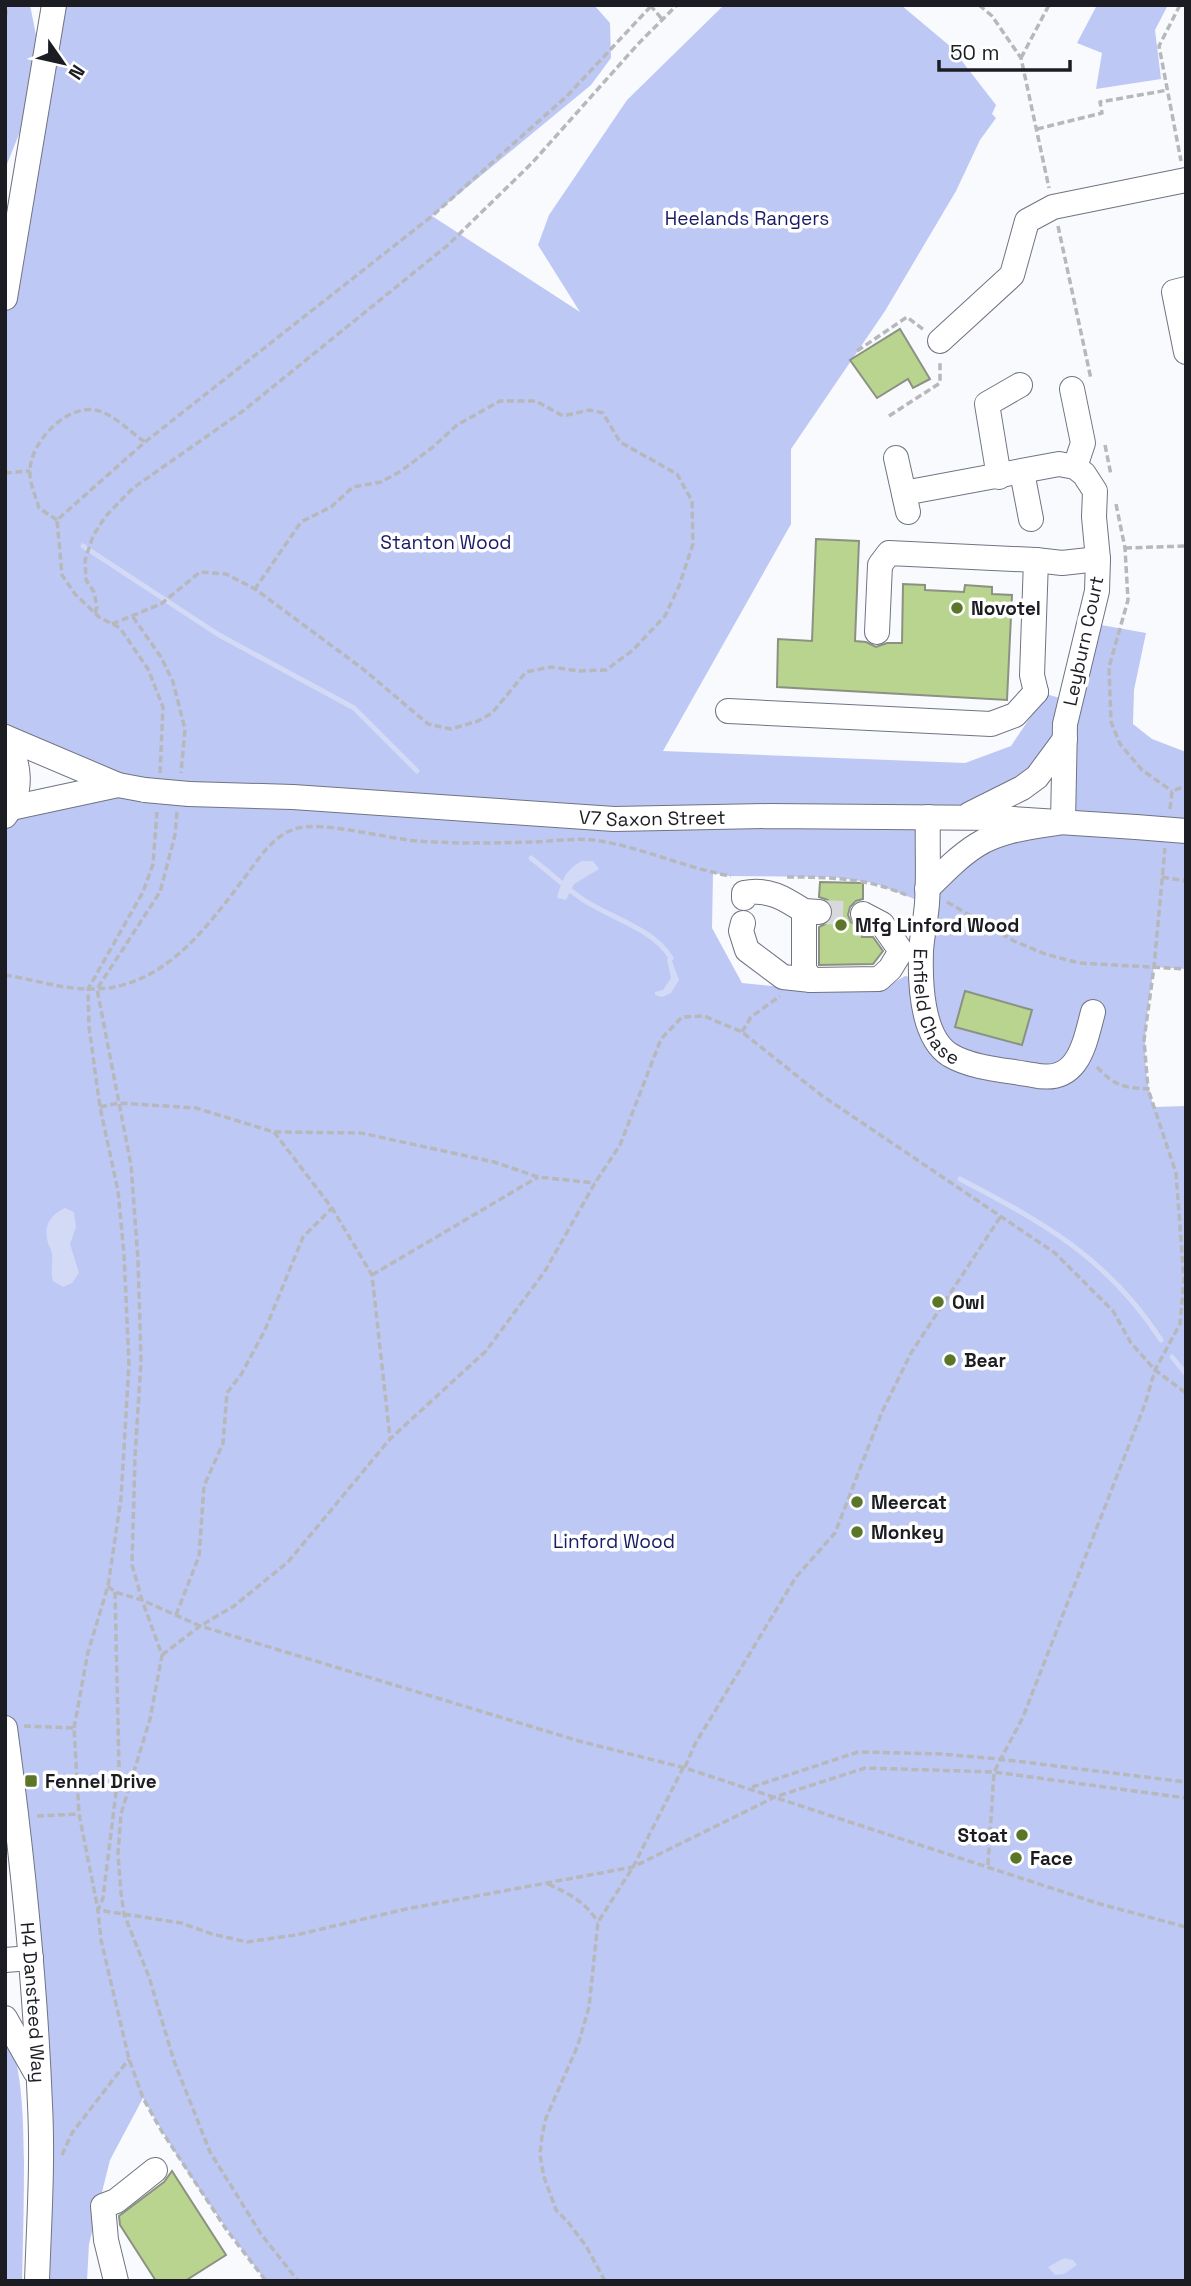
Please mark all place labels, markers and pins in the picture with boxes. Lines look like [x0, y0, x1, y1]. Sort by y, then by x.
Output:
place label: Novotel [971, 596, 1041, 621]
marker: Novotel [949, 600, 965, 616]
place label: Mfg Linford Wood [855, 913, 1019, 938]
marker: Mfg Linford Wood [833, 917, 849, 933]
place label: Owl [952, 1290, 985, 1315]
marker: Owl [930, 1294, 946, 1310]
place label: Bear [964, 1348, 1006, 1373]
marker: Bear [942, 1352, 958, 1368]
place label: Meercat [871, 1490, 947, 1515]
marker: Meercat [849, 1494, 865, 1510]
place label: Monkey [871, 1520, 944, 1545]
marker: Monkey [849, 1524, 865, 1540]
place label: Fennel Drive [45, 1769, 157, 1794]
marker: Fennel Drive [23, 1773, 39, 1789]
place label: Stoat [958, 1823, 1008, 1848]
marker: Stoat [1014, 1827, 1030, 1843]
place label: Face [1030, 1846, 1073, 1871]
marker: Face [1008, 1850, 1024, 1866]

